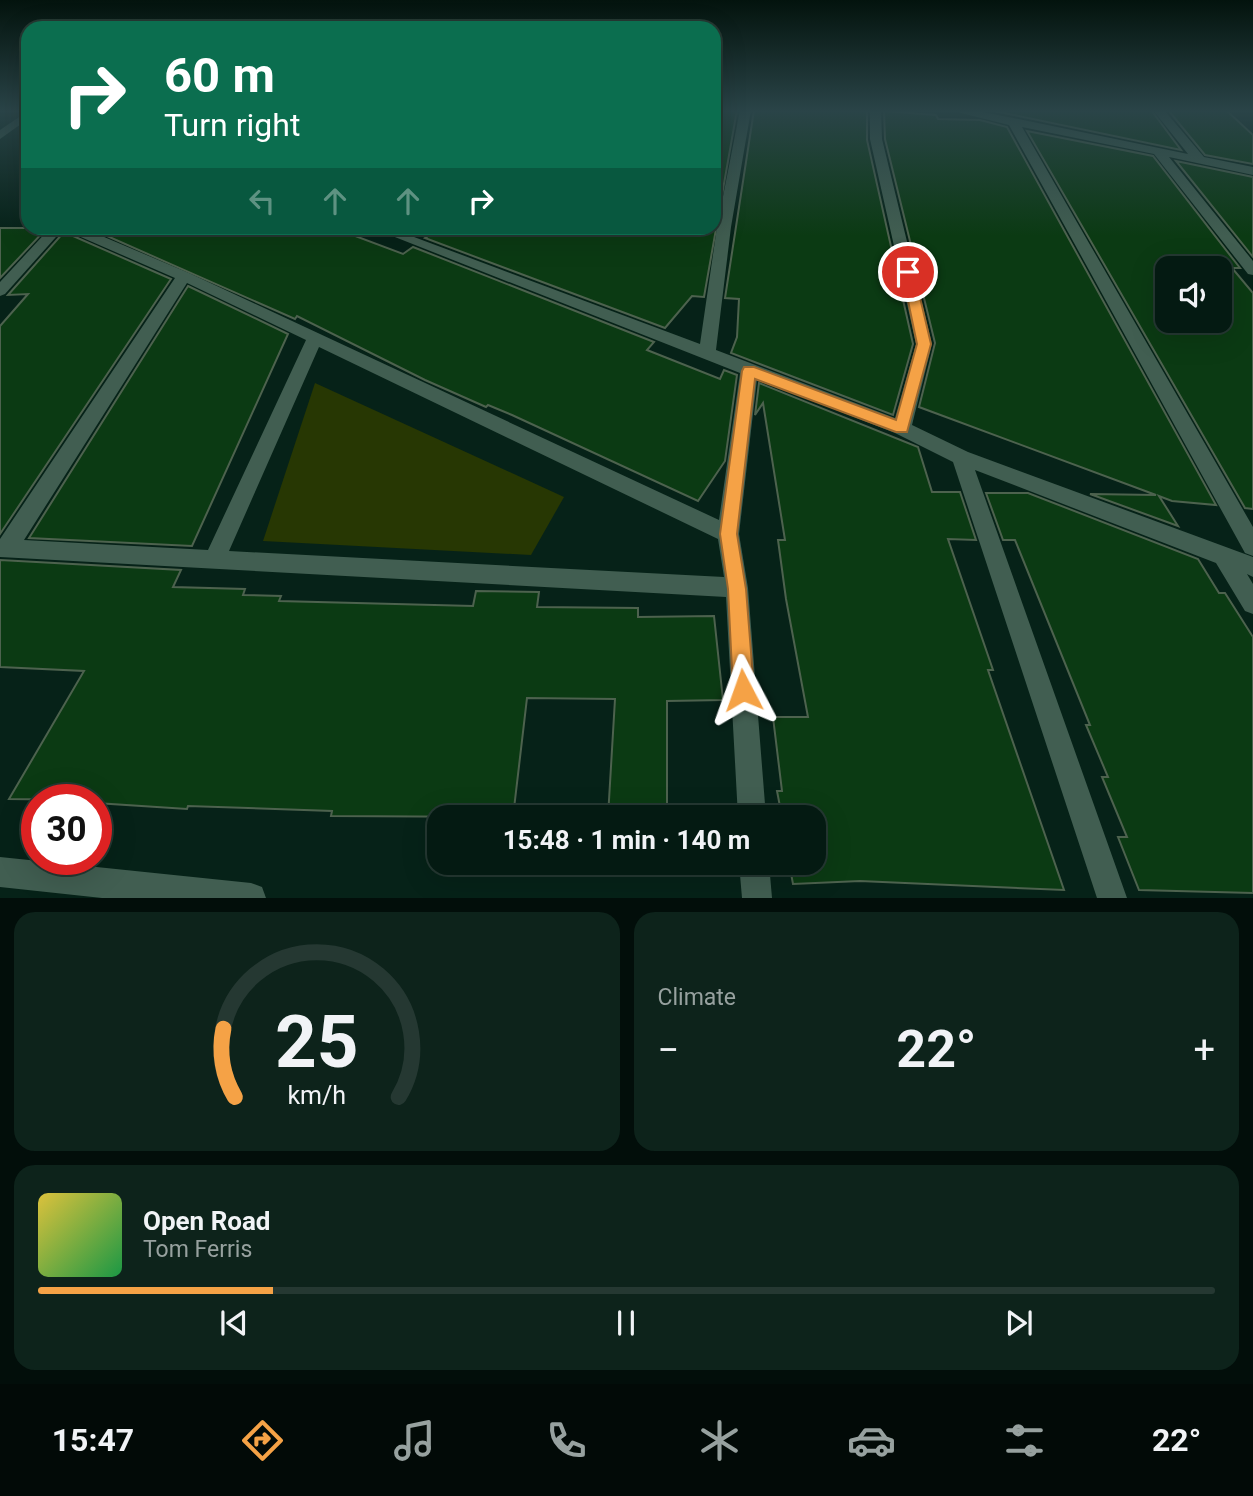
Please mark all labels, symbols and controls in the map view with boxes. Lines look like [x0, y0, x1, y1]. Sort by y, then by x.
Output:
text: 60 m [164, 47, 275, 104]
icon: right [49, 49, 140, 140]
text: Turn right [164, 106, 300, 144]
icon: left [243, 182, 281, 220]
icon: ahead [316, 182, 354, 220]
icon: ahead [389, 182, 427, 220]
icon: right [462, 182, 500, 220]
pin [878, 242, 938, 302]
icon: arrive [889, 253, 927, 291]
map controls [1155, 256, 1232, 333]
button: sound [1155, 256, 1232, 333]
position arrow [706, 653, 780, 727]
speed limit sign: 30 [21, 784, 112, 875]
text: 15:48 · 1 min · 140 m [503, 825, 750, 855]
text: Climate [658, 984, 736, 1011]
text: 25 [275, 1000, 359, 1086]
text: 22° [896, 1019, 976, 1080]
text: − [658, 1028, 679, 1072]
text: + [1193, 1028, 1215, 1072]
text: km/h [287, 1081, 346, 1110]
text: Open Road [143, 1206, 271, 1236]
text: Tom Ferris [143, 1236, 252, 1263]
icon: previous [215, 1304, 253, 1342]
icon: pause [607, 1304, 645, 1342]
icon: next [1000, 1304, 1038, 1342]
icon: directions [238, 1416, 287, 1465]
icon: music [390, 1416, 439, 1465]
icon: phone [542, 1416, 591, 1465]
icon: climate [695, 1416, 744, 1465]
icon: car [847, 1416, 896, 1465]
icon: filters [1000, 1416, 1049, 1465]
text: 15:47 [52, 1421, 134, 1459]
text: 22° [1152, 1421, 1201, 1459]

